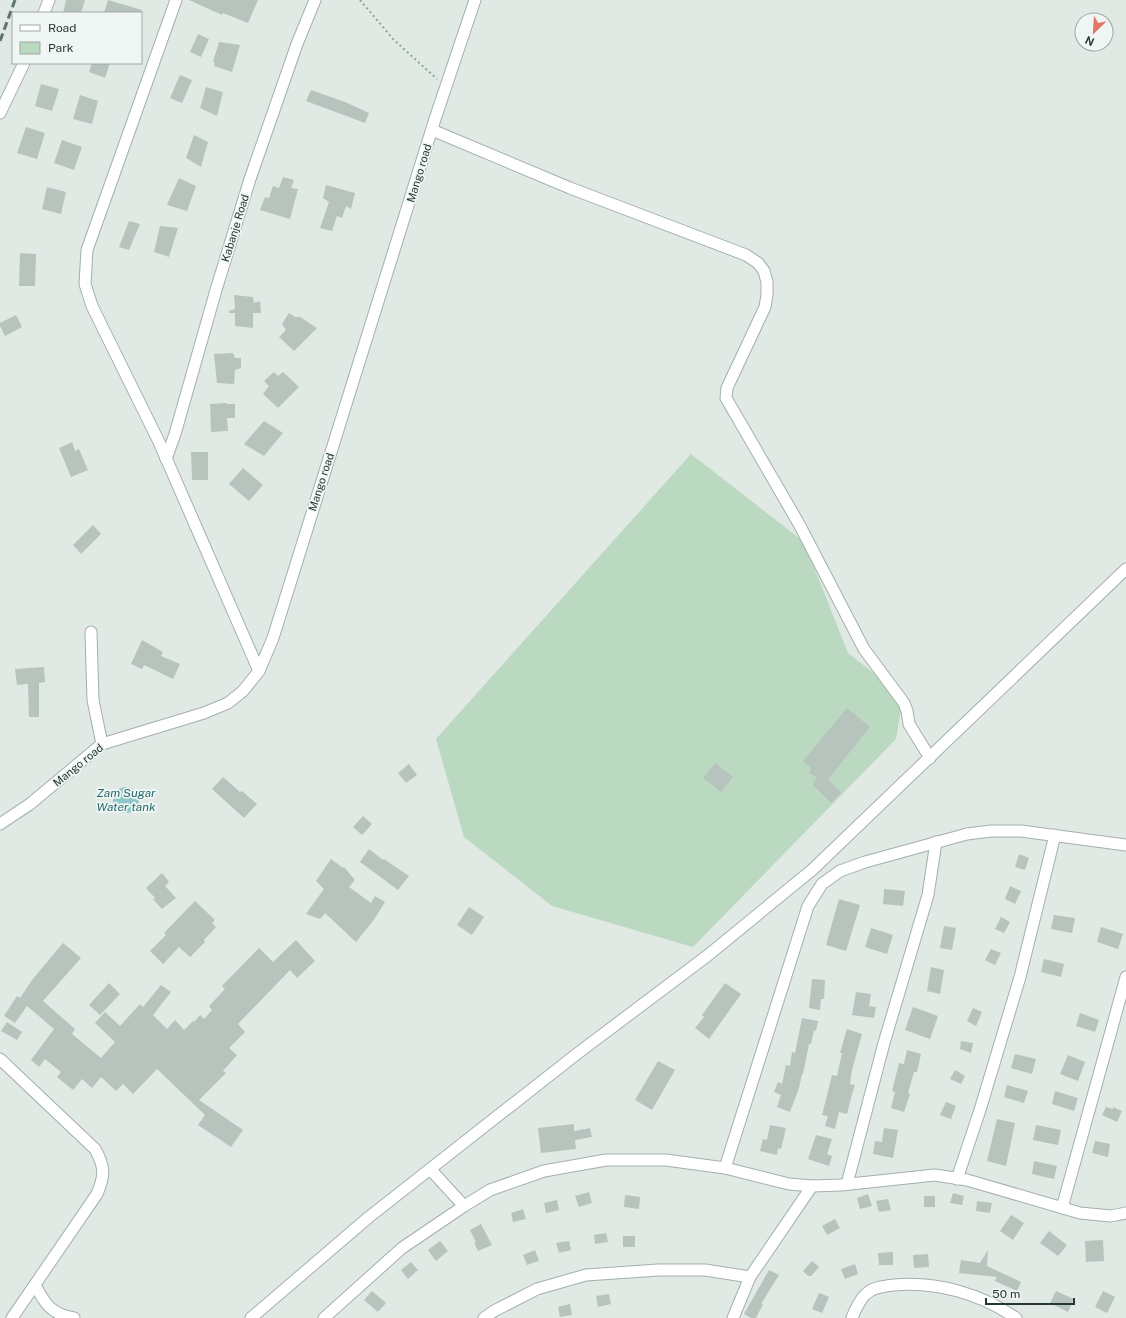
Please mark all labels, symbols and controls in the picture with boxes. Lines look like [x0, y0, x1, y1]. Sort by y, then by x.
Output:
legend [12, 12, 142, 64]
north arrow [1074, 12, 1114, 52]
text: Road [48, 21, 76, 35]
text: N [1083, 34, 1096, 48]
text: Park [48, 41, 74, 55]
street label: Mango road [404, 142, 434, 204]
street label: Kabanje Road [219, 193, 251, 263]
street label: Mango road [306, 451, 336, 513]
street label: Mango road [51, 741, 105, 789]
water label: Zam Sugar Water tank [96, 786, 156, 814]
scale bar [986, 1280, 1074, 1306]
text: 50 m [992, 1287, 1020, 1301]

